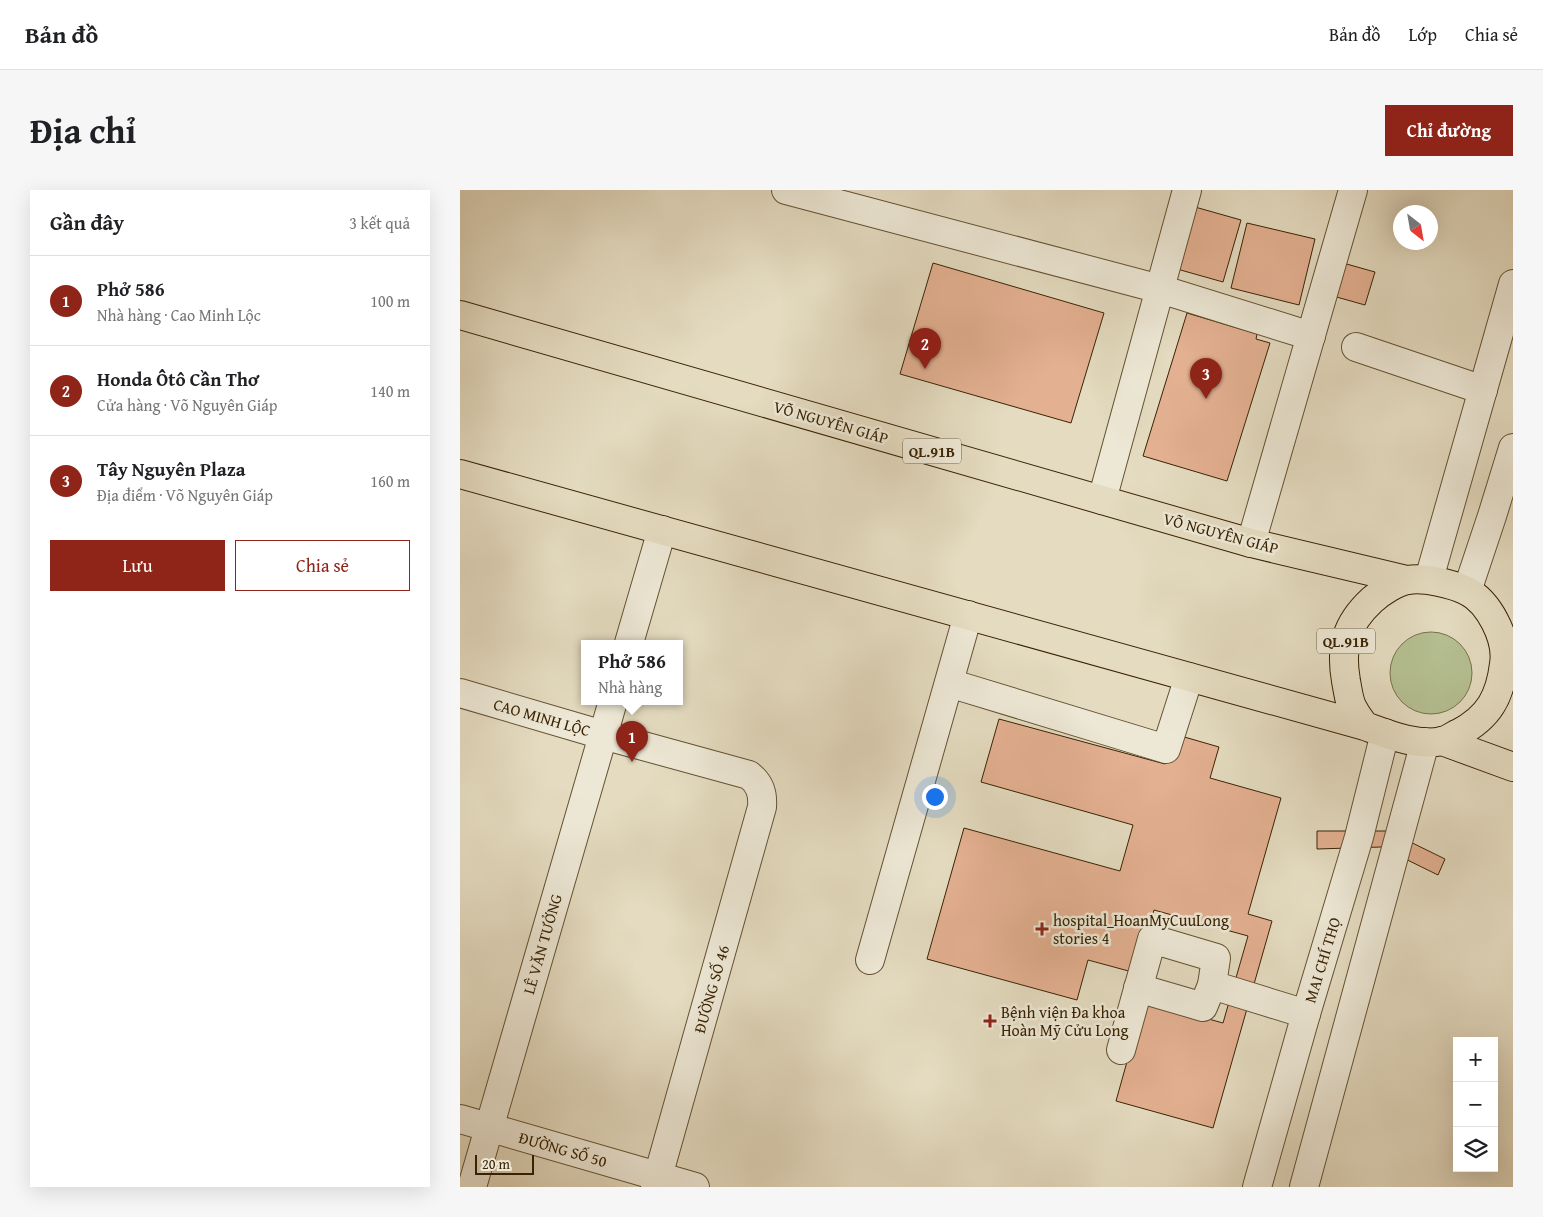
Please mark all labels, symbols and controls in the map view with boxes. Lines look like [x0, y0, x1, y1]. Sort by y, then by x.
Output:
text: Bản đồ [25, 17, 98, 52]
text: Bản đồ [1329, 21, 1381, 48]
text: Lớp [1409, 21, 1437, 48]
text: Chia sẻ [1465, 21, 1518, 48]
text: Địa chỉ [30, 105, 136, 156]
button: Chỉ đường [1385, 105, 1513, 156]
north arrow [1393, 205, 1438, 250]
text: Gần đây [50, 207, 124, 238]
text: 3 kết quả [349, 211, 410, 235]
text: Phở 586 [97, 275, 165, 303]
text: 1 [62, 289, 70, 313]
text: 100 m [370, 289, 410, 313]
text: Nhà hàng · Cao Minh Lộc [97, 303, 261, 327]
pin: 2 [909, 328, 941, 369]
pin: 3 [1190, 358, 1222, 399]
text: Honda Ôtô Cần Thơ [97, 365, 260, 393]
text: 2 [62, 379, 70, 403]
text: 140 m [370, 379, 410, 403]
text: Cửa hàng · Võ Nguyên Giáp [97, 393, 277, 417]
street label: VÕ NGUYÊN GIÁP [771, 394, 891, 450]
road number: QL.91B [903, 438, 961, 464]
text: Tây Nguyên Plaza [97, 455, 245, 483]
text: 3 [62, 469, 70, 493]
text: 160 m [370, 469, 410, 493]
text: Địa điểm · Võ Nguyên Giáp [97, 483, 273, 507]
street label: VÕ NGUYÊN GIÁP [1161, 506, 1281, 560]
button: Lưu [50, 540, 225, 591]
button: Chia sẻ [235, 540, 410, 591]
road number: QL.91B [1317, 628, 1375, 654]
popup [581, 640, 683, 705]
text: Phở 586 [598, 647, 666, 675]
text: Nhà hàng [598, 675, 662, 699]
street label: CAO MINH LỘC [491, 692, 594, 742]
pin: 1 [616, 721, 648, 762]
your location [922, 784, 948, 810]
street label: LÊ VĂN TƯỞNG [516, 890, 568, 997]
place label: hospital_HoanMyCuuLong stories 4 [1053, 908, 1229, 950]
street label: MAI CHÍ THỌ [1298, 914, 1346, 1006]
marker: hospital_HoanMyCuuLong stories 4 [1035, 922, 1049, 936]
street label: ĐƯỜNG SỐ 46 [687, 942, 735, 1036]
place label: Bệnh viện Đa khoa Hoàn Mỹ Cửu Long [1001, 1000, 1128, 1042]
marker: Bệnh viện Đa khoa Hoàn Mỹ Cửu Long [983, 1014, 997, 1028]
map controls [1453, 1037, 1498, 1172]
button: + [1453, 1037, 1498, 1082]
button: − [1453, 1082, 1498, 1127]
street label: ĐƯỜNG SỐ 50 [516, 1125, 610, 1173]
button: layers [1453, 1127, 1498, 1172]
scale bar [475, 1152, 534, 1175]
text: 20 m [482, 1154, 510, 1174]

